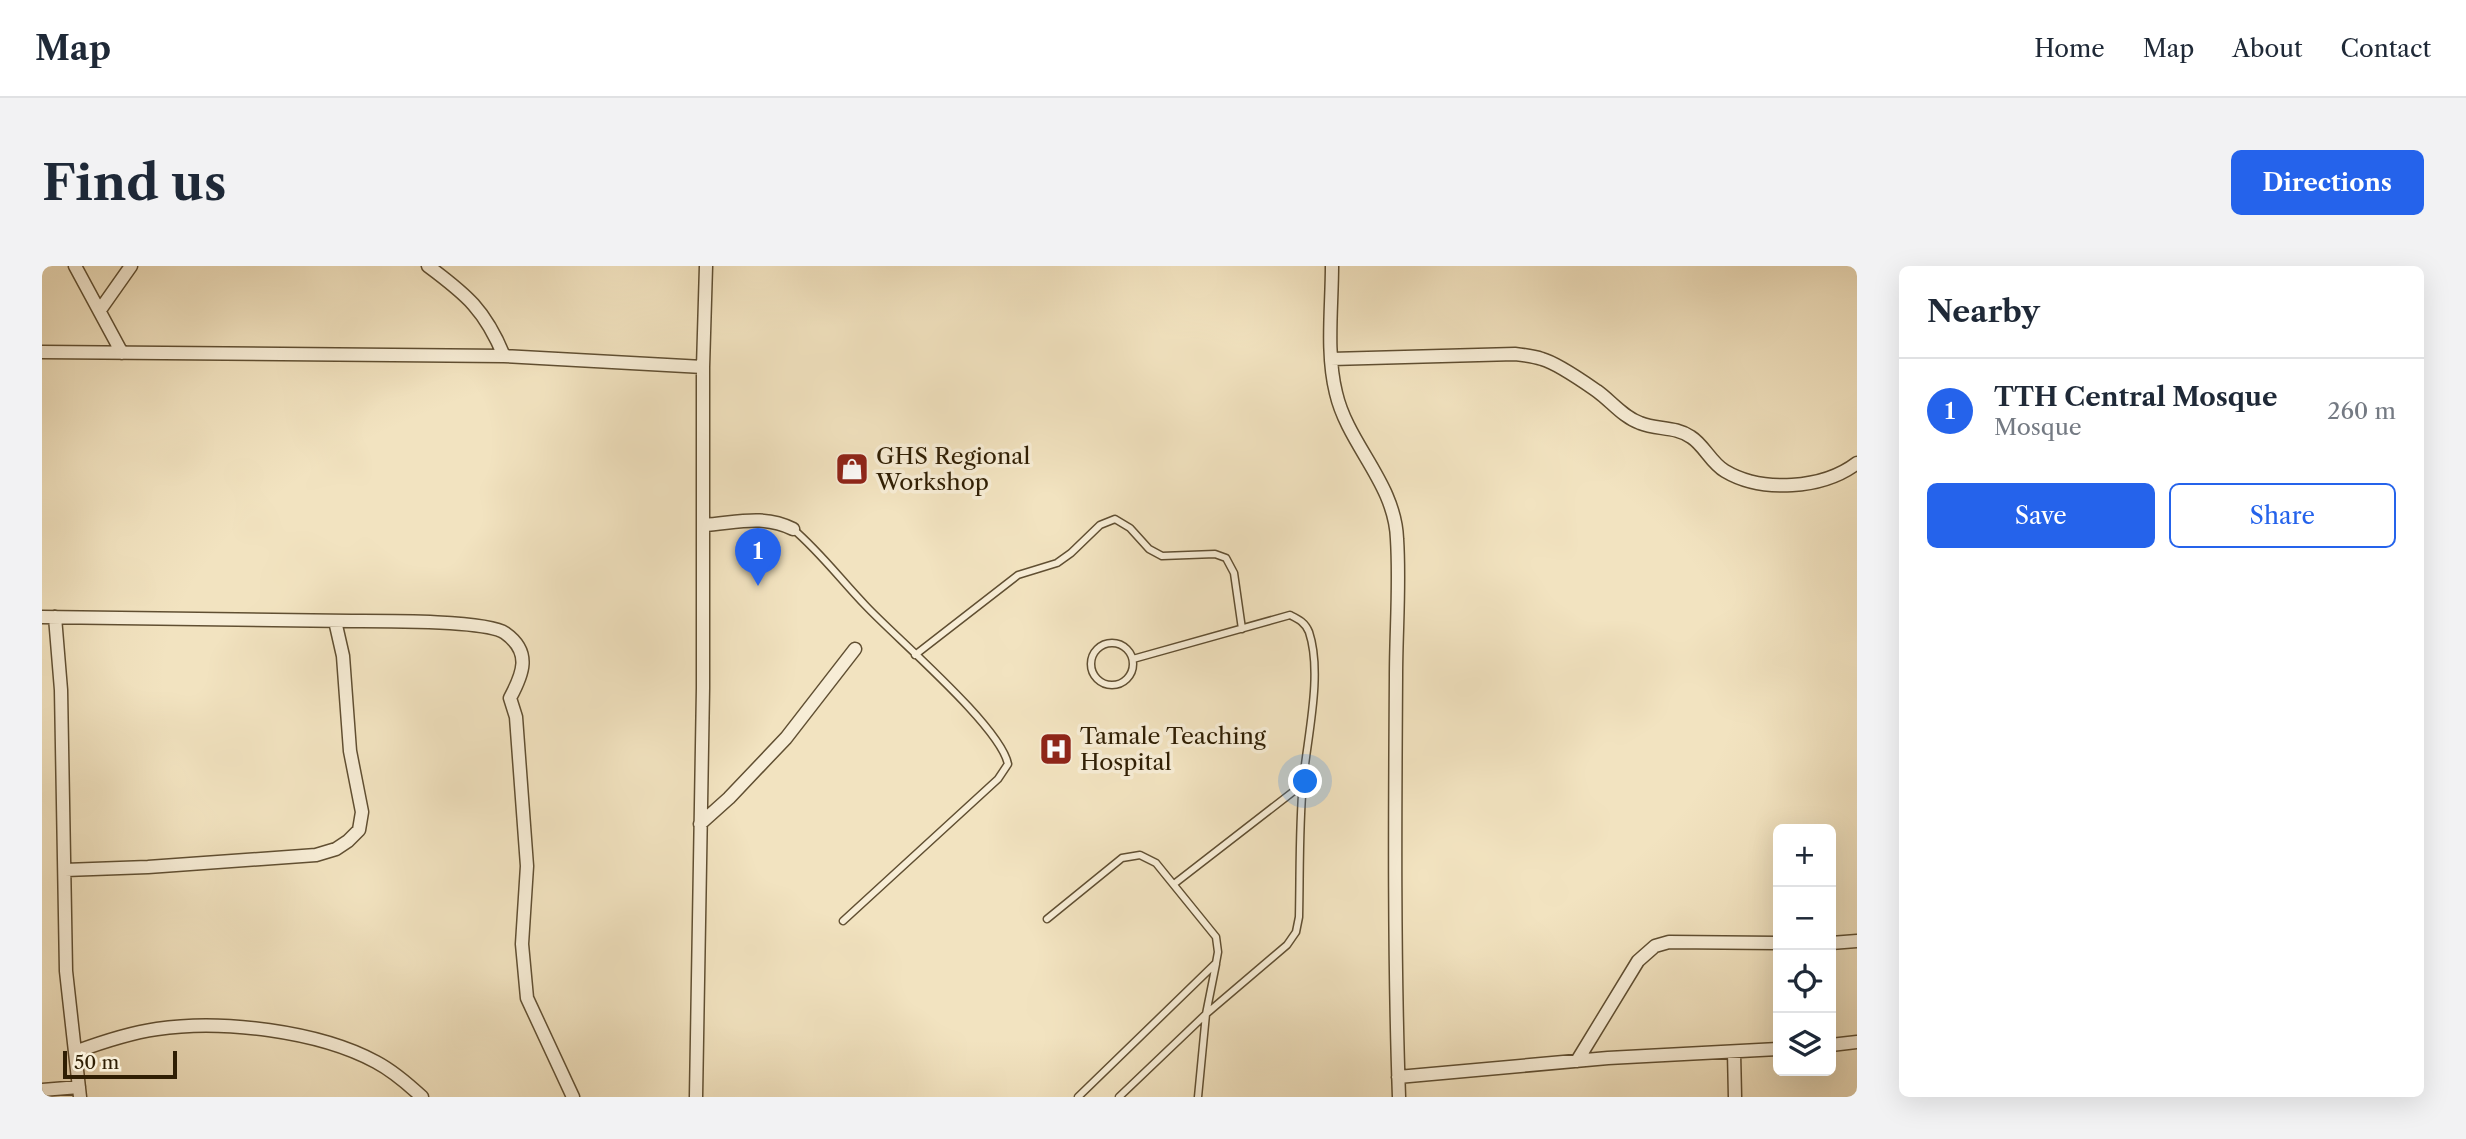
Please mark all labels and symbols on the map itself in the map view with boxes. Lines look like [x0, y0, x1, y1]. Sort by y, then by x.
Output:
place label: GHS Regional Workshop [875, 442, 1030, 496]
shop icon: GHS Regional Workshop [833, 450, 871, 488]
pin: 1 [735, 528, 781, 586]
place label: Tamale Teaching Hospital [1080, 722, 1267, 776]
hospital icon: Tamale Teaching Hospital [1037, 730, 1075, 768]
your location [1288, 764, 1322, 798]
scale bar [63, 1048, 177, 1080]

